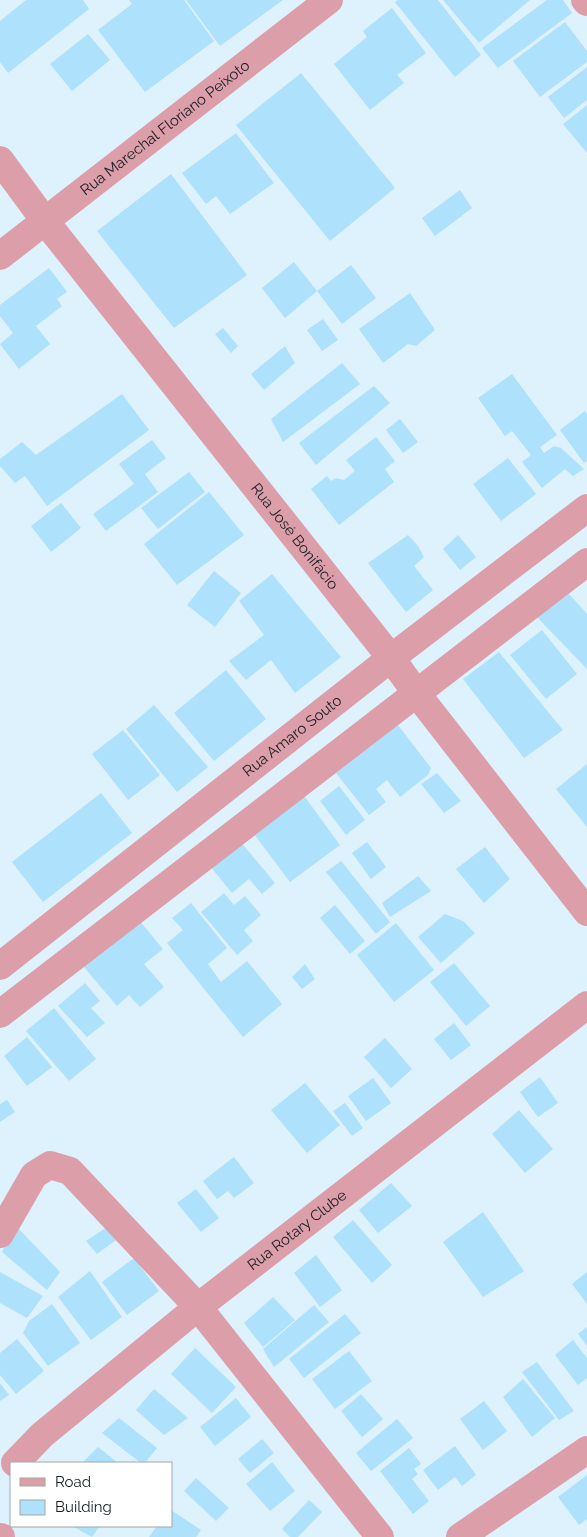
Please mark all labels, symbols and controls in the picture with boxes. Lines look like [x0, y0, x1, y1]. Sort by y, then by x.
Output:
street label: Rua Marechal Floriano Peixoto [77, 56, 253, 199]
street label: Rua José Bonifácio [247, 480, 342, 593]
street label: Rua Amaro Souto [239, 691, 345, 780]
street label: Rua Rotary Clube [244, 1186, 350, 1274]
legend [10, 1462, 172, 1527]
text: Road [55, 1473, 91, 1491]
text: Building [55, 1498, 112, 1516]

